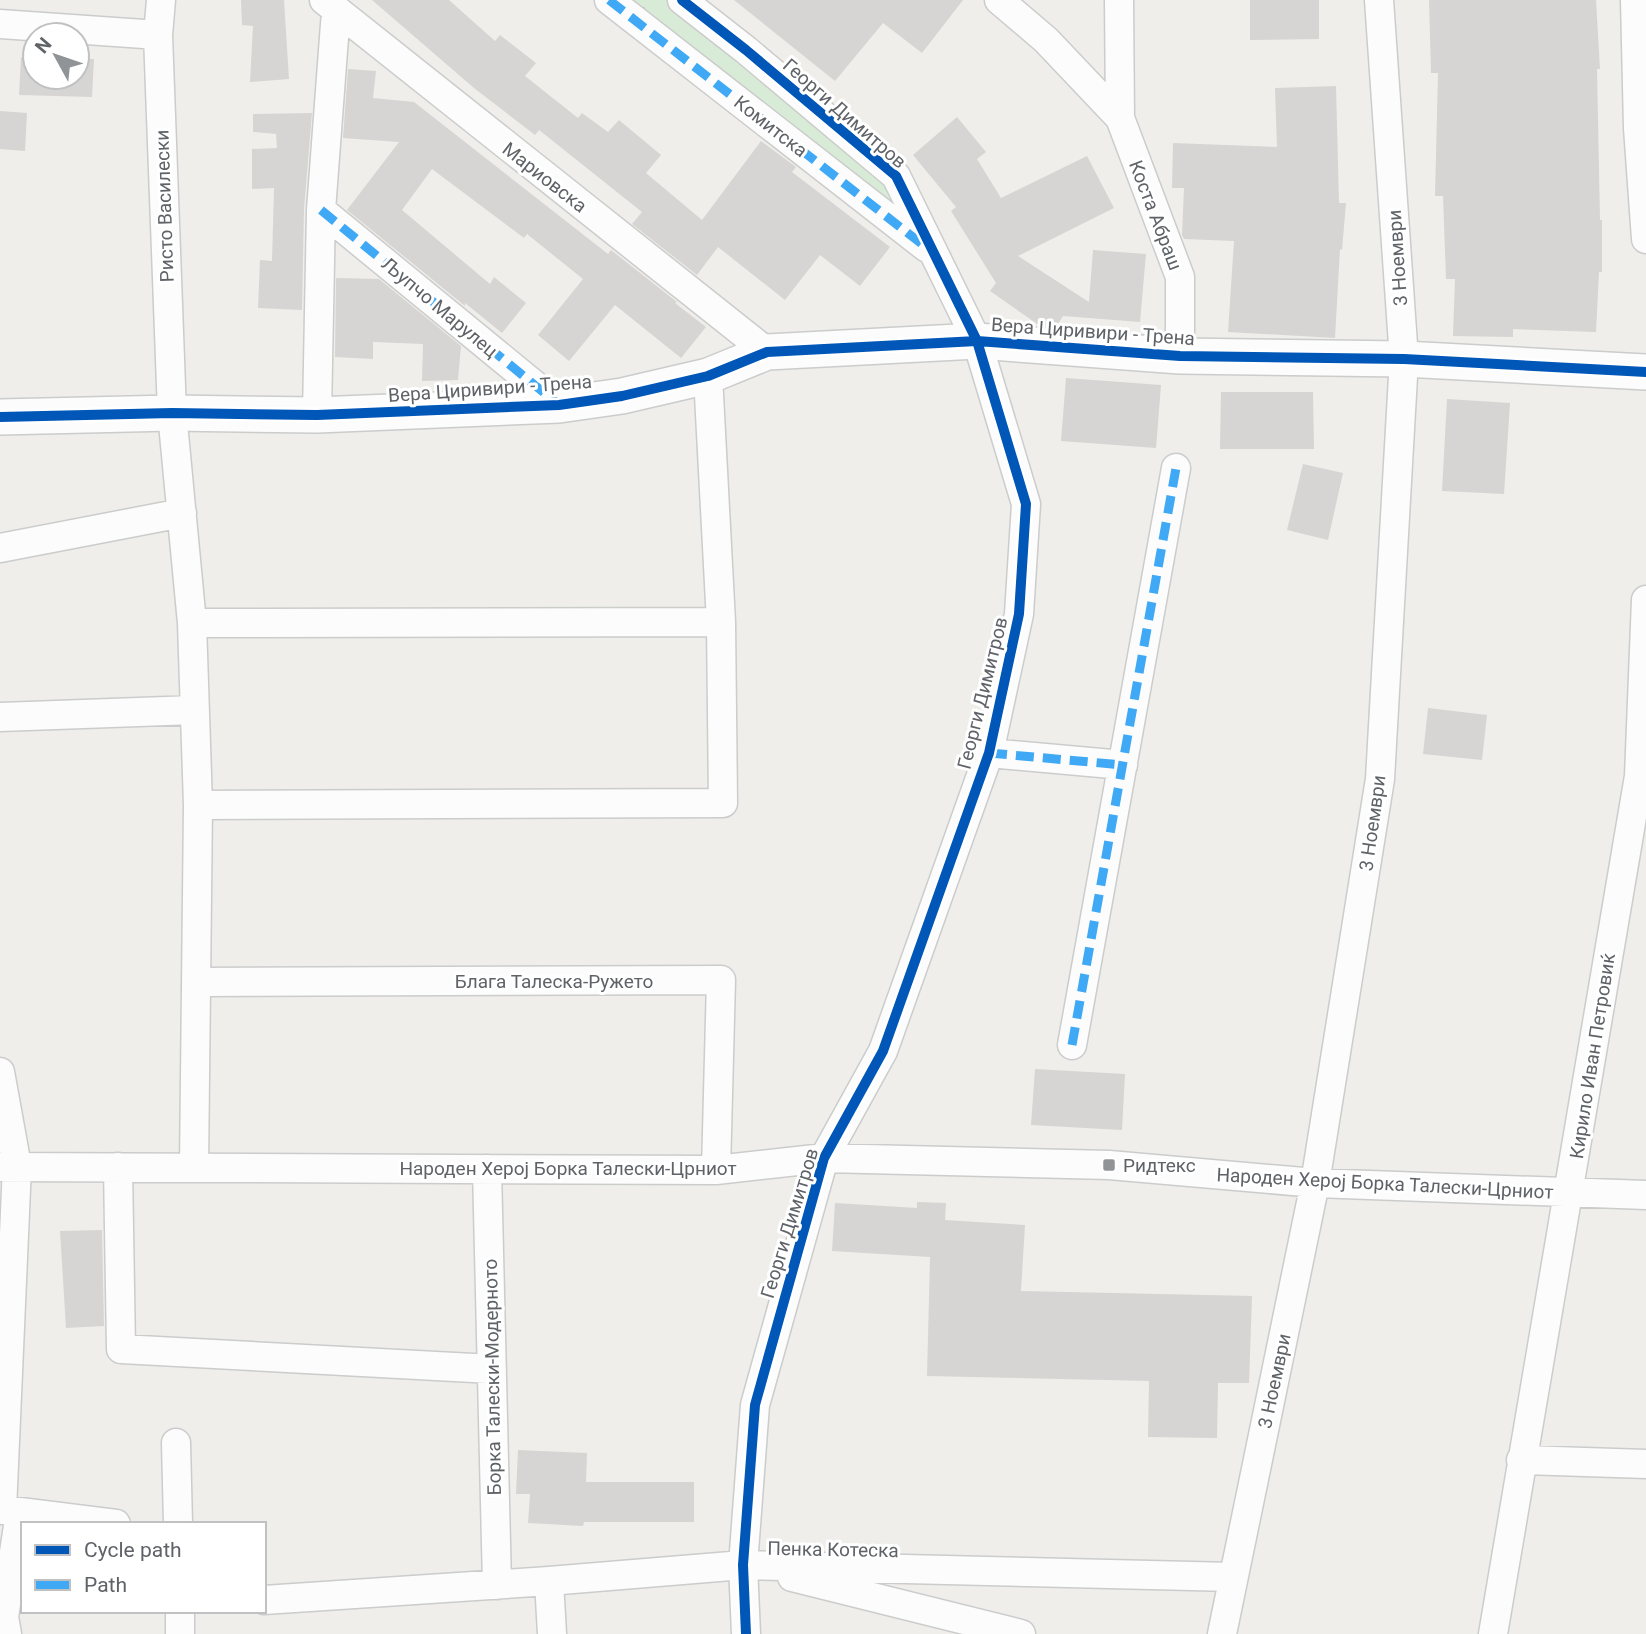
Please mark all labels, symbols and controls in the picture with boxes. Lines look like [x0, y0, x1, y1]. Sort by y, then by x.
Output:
north arrow [21, 21, 91, 91]
text: N [30, 33, 56, 58]
street label: Георги Димитров [778, 54, 911, 173]
street label: Комитска [729, 91, 812, 162]
street label: Ристо Василески [150, 129, 179, 283]
street label: Мариовска [498, 137, 591, 217]
street label: Коста Абраш [1124, 157, 1187, 273]
street label: 3 Ноември [1383, 209, 1412, 307]
street label: Љупчо Марулец [377, 252, 502, 363]
street label: Вера Циривири - Трена [990, 313, 1196, 350]
street label: Вера Циривири - Трена [387, 370, 593, 407]
street label: Георги Димитров [952, 615, 1013, 772]
street label: 3 Ноември [1354, 774, 1391, 872]
street label: Кирило Иван Петровиќ [1565, 951, 1620, 1161]
street label: Блага Талеска-Ружето [455, 970, 653, 993]
street label: Георги Димитров [756, 1145, 823, 1301]
place label: Ридтекс [1123, 1154, 1196, 1177]
street label: Народен Херој Борка Талески-Црниот [399, 1157, 737, 1180]
marker: Ридтекс [1101, 1157, 1117, 1173]
street label: Народен Херој Борка Талески-Црниот [1216, 1163, 1554, 1204]
street label: Борка Талески-Модерното [479, 1258, 506, 1496]
street label: 3 Ноември [1253, 1332, 1296, 1431]
legend [21, 1522, 266, 1613]
street label: Пенка Котеска [767, 1537, 899, 1562]
text: Cycle path [84, 1538, 182, 1562]
text: Path [84, 1573, 127, 1597]

